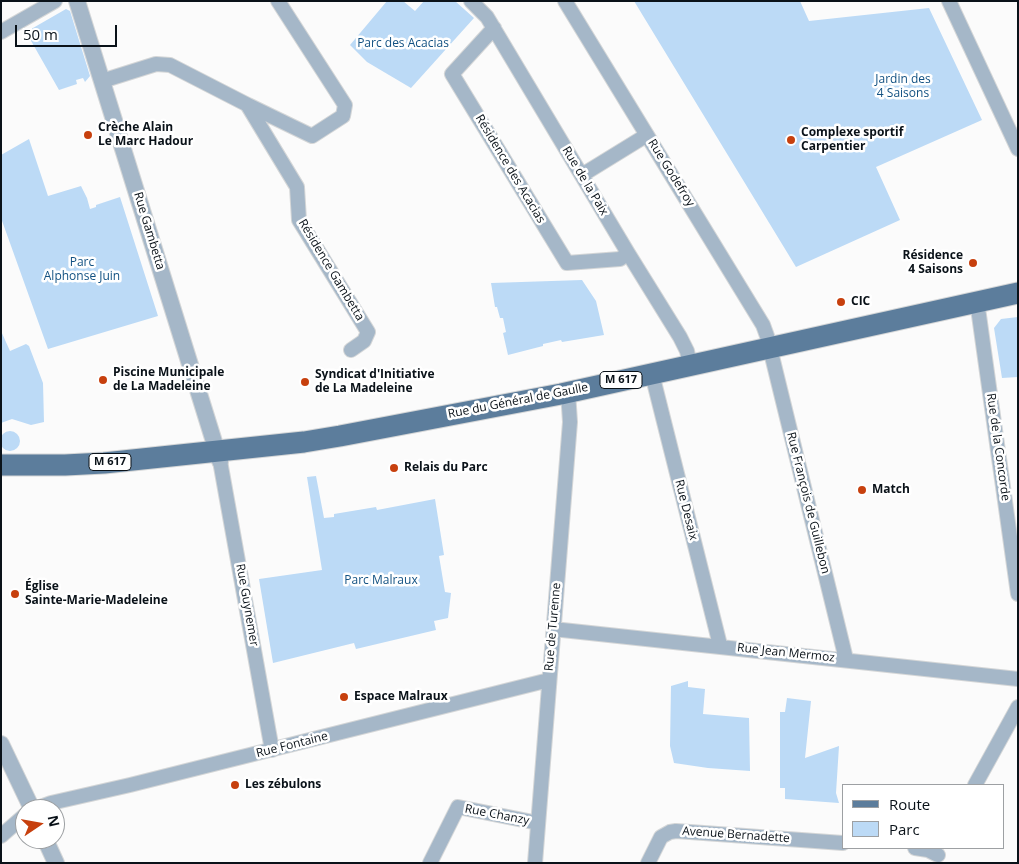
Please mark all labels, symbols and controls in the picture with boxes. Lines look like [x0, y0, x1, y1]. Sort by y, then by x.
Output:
scale bar [18, 15, 120, 47]
text: 50 m [23, 24, 58, 44]
park label: Parc des Acacias [357, 37, 449, 51]
park label: Jardin des 4 Saisons [875, 73, 931, 101]
street label: Résidence des Acacias [472, 112, 548, 226]
place label: Crèche Alain Le Marc Hadour [98, 121, 193, 149]
place label: Complexe sportif Carpentier [801, 126, 903, 154]
marker: Crèche Alain Le Marc Hadour [82, 129, 94, 141]
marker: Complexe sportif Carpentier [785, 134, 797, 146]
street label: Rue Godefroy [645, 137, 697, 209]
street label: Rue de la Paix [559, 144, 611, 218]
street label: Rue Gambetta [130, 190, 168, 272]
street label: Résidence Gambetta [295, 217, 367, 323]
place label: Résidence 4 Saisons [903, 249, 963, 277]
park label: Parc Alphonse Juin [44, 256, 120, 284]
marker: Résidence 4 Saisons [967, 257, 979, 269]
place label: CIC [851, 295, 870, 309]
marker: CIC [835, 296, 847, 308]
place label: Piscine Municipale de La Madeleine [113, 366, 224, 394]
place label: Syndicat d'Initiative de La Madeleine [315, 368, 435, 396]
road number: M 617 [600, 372, 642, 388]
marker: Piscine Municipale de La Madeleine [97, 374, 109, 386]
marker: Syndicat d'Initiative de La Madeleine [299, 376, 311, 388]
street label: Rue du Général de Gaulle [447, 380, 589, 422]
street label: Rue de la Concorde [983, 392, 1013, 502]
street label: Rue François de Guillebon [783, 431, 833, 575]
road number: M 617 [89, 454, 131, 471]
place label: Relais du Parc [404, 461, 488, 475]
marker: Relais du Parc [388, 462, 400, 474]
street label: Rue Desaix [672, 478, 700, 542]
place label: Match [872, 483, 910, 497]
marker: Match [856, 484, 868, 496]
street label: Rue Guynemer [233, 563, 261, 647]
park label: Parc Malraux [344, 574, 418, 588]
place label: Église Sainte-Marie-Madeleine [25, 580, 168, 608]
street label: Rue de Turenne [542, 582, 564, 672]
marker: Église Sainte-Marie-Madeleine [9, 588, 21, 600]
street label: Rue Jean Mermoz [736, 641, 836, 665]
place label: Espace Malraux [354, 690, 448, 704]
marker: Espace Malraux [338, 691, 350, 703]
street label: Rue Fontaine [255, 729, 329, 761]
place label: Les zébulons [245, 778, 321, 792]
marker: Les zébulons [229, 779, 241, 791]
legend [842, 784, 1004, 849]
text: Route [889, 794, 930, 814]
north arrow [15, 799, 65, 849]
street label: Rue Chanzy [464, 802, 530, 828]
text: N [44, 813, 65, 829]
text: Parc [889, 819, 920, 839]
street label: Avenue Bernadette [682, 824, 790, 846]

